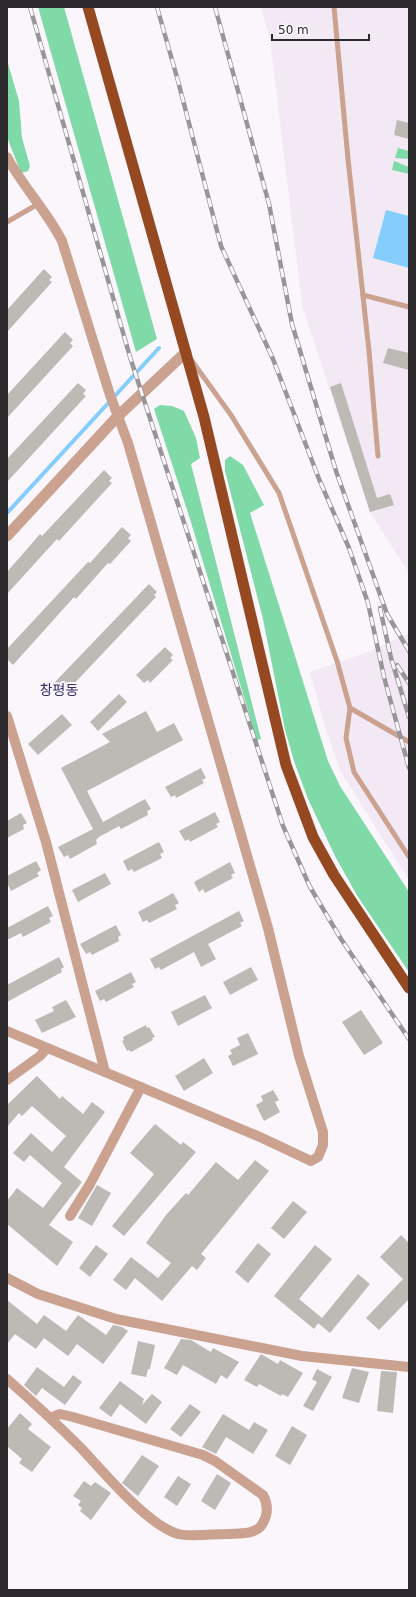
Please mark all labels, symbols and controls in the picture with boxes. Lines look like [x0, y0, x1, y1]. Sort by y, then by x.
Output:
scale bar [272, 16, 369, 42]
text: 50 m [278, 23, 309, 37]
district label: 창평동 [40, 682, 78, 698]

